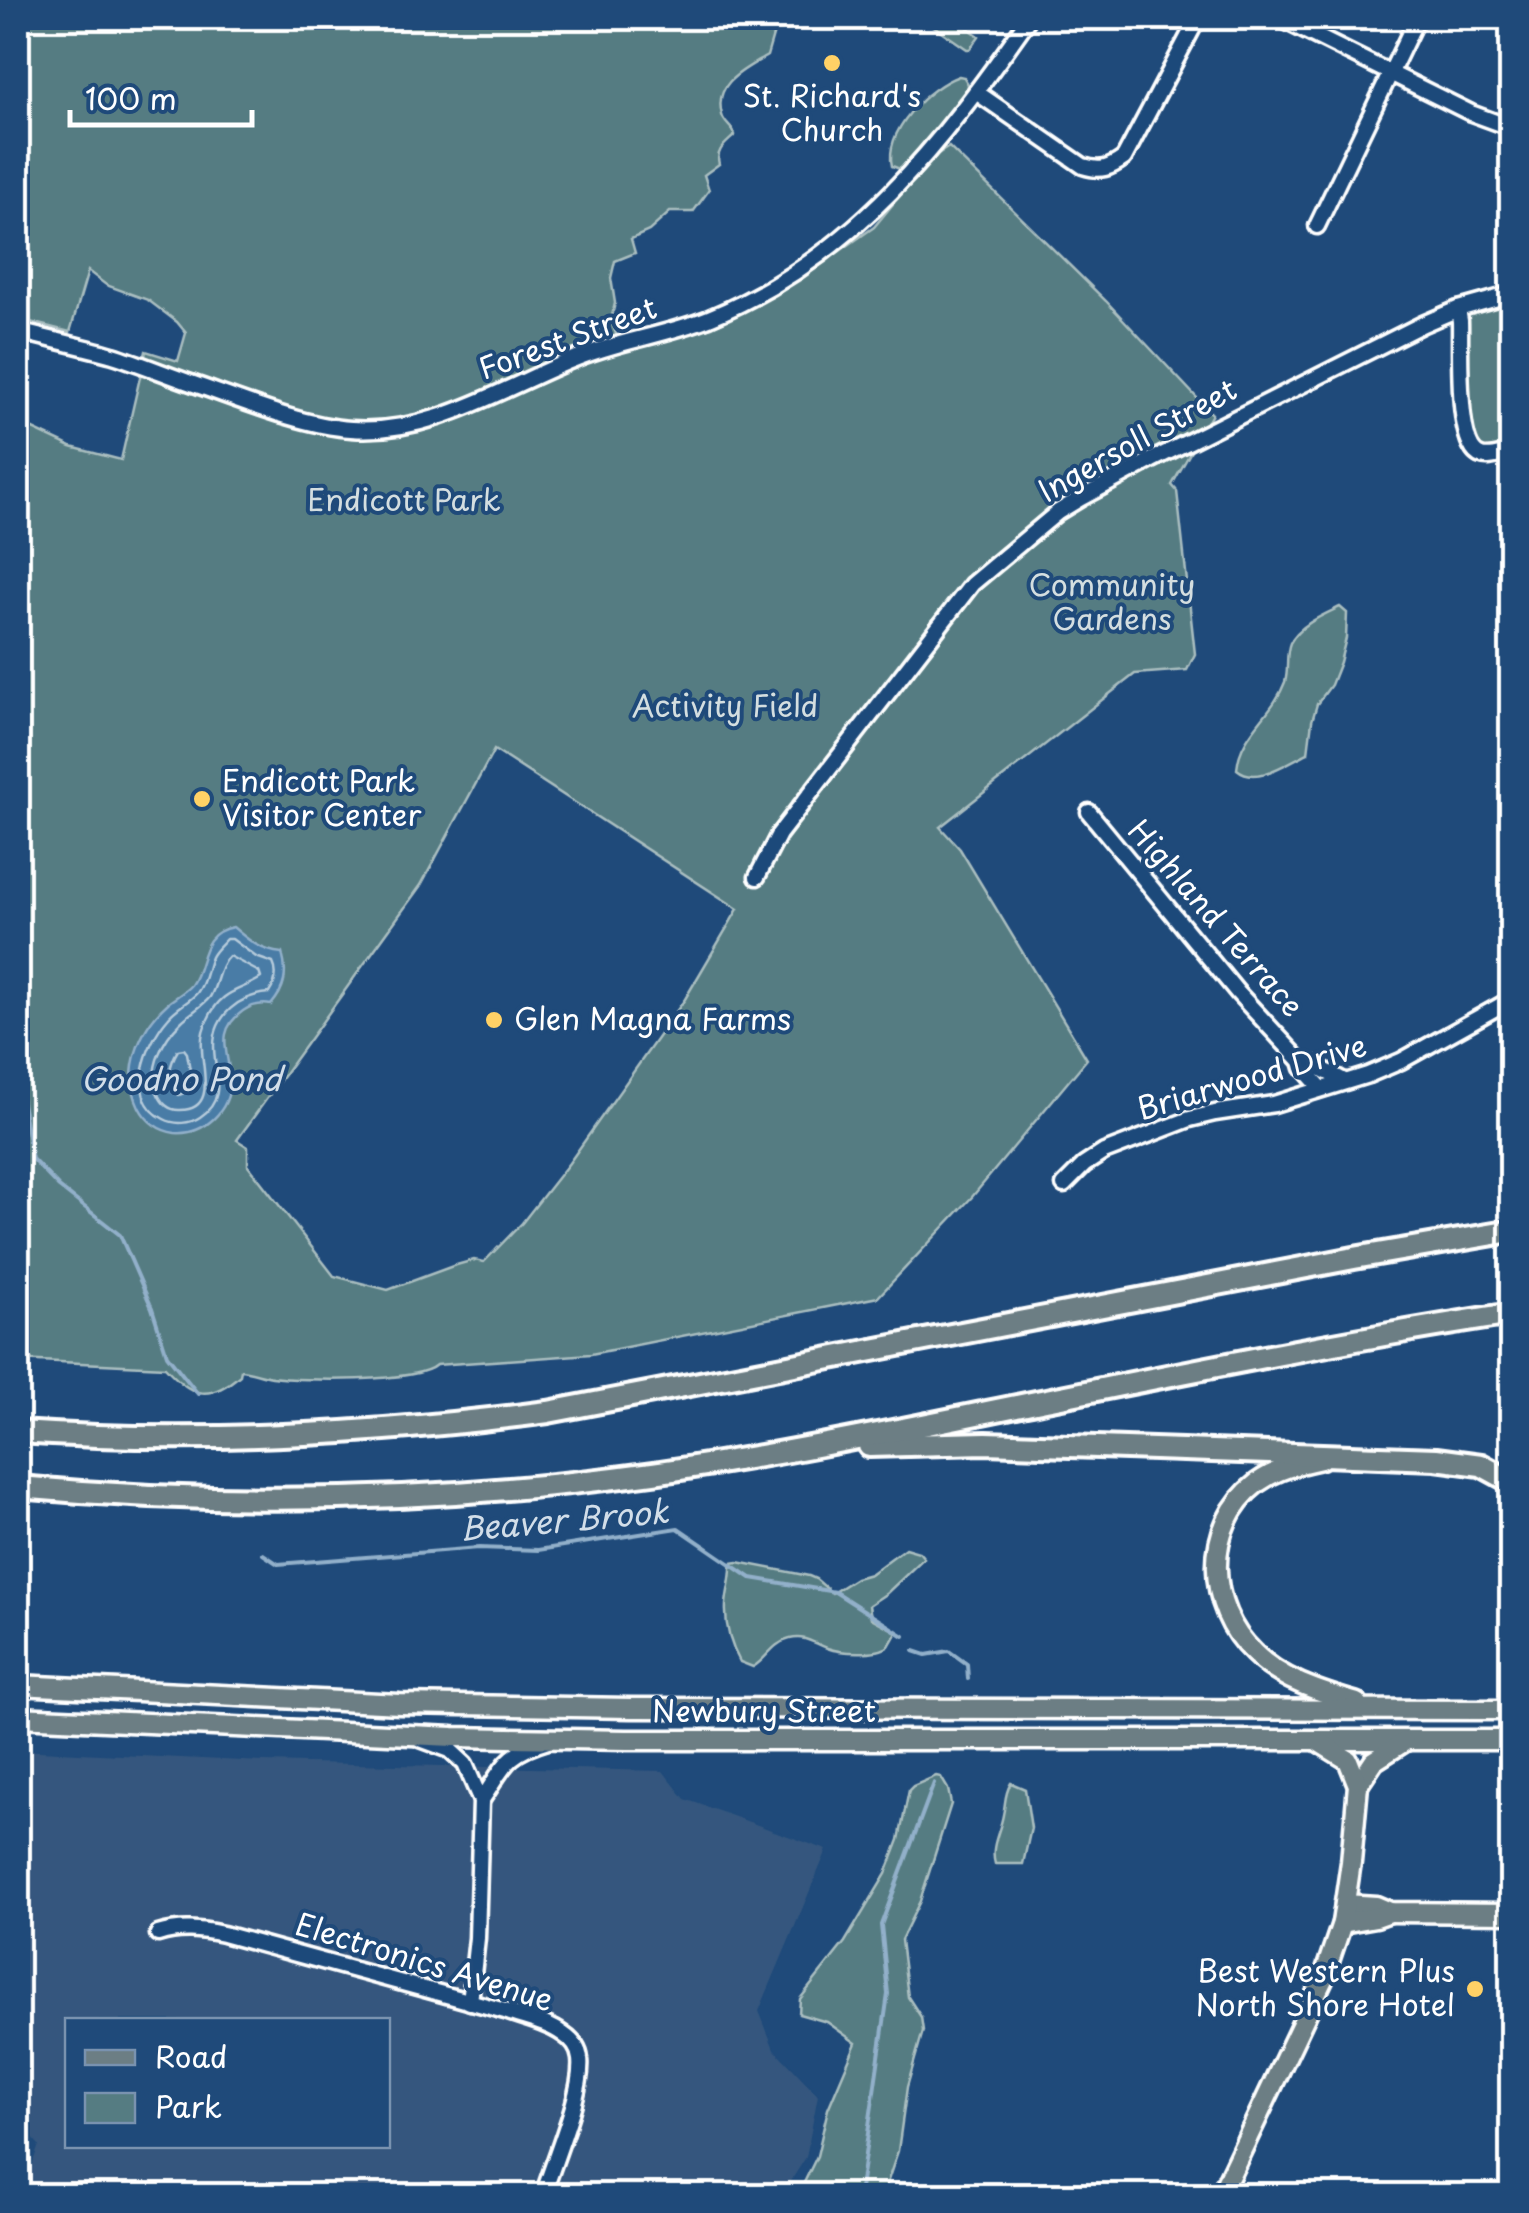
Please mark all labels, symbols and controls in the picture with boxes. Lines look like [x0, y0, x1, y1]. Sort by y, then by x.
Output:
marker: St. Richard's Church [821, 52, 843, 74]
scale bar [70, 65, 252, 127]
place label: St. Richard's Church [743, 72, 921, 151]
text: 100 m [85, 75, 177, 120]
street label: Forest Street [472, 284, 662, 390]
street label: Ingersoll Street [1029, 366, 1244, 512]
park label: Endicott Park [307, 476, 501, 521]
park label: Community Gardens [1029, 561, 1195, 640]
park label: Activity Field [632, 682, 818, 727]
place label: Endicott Park Visitor Center [222, 757, 422, 836]
marker: Endicott Park Visitor Center [191, 788, 213, 810]
street label: Highland Terrace [1118, 809, 1315, 1026]
place label: Glen Magna Farms [514, 995, 791, 1040]
marker: Glen Magna Farms [483, 1009, 505, 1031]
street label: Briarwood Drive [1131, 1021, 1371, 1130]
water label: Goodno Pond [81, 1054, 287, 1102]
water label: Beaver Brook [457, 1486, 672, 1552]
street label: Newbury Street [652, 1687, 876, 1732]
street label: Electronics Avenue [290, 1900, 559, 2021]
place label: Best Western Plus North Shore Hotel [1195, 1947, 1455, 2026]
marker: Best Western Plus North Shore Hotel [1464, 1978, 1486, 2000]
legend [65, 2018, 390, 2148]
text: Road [155, 2033, 228, 2078]
text: Park [155, 2083, 222, 2128]

